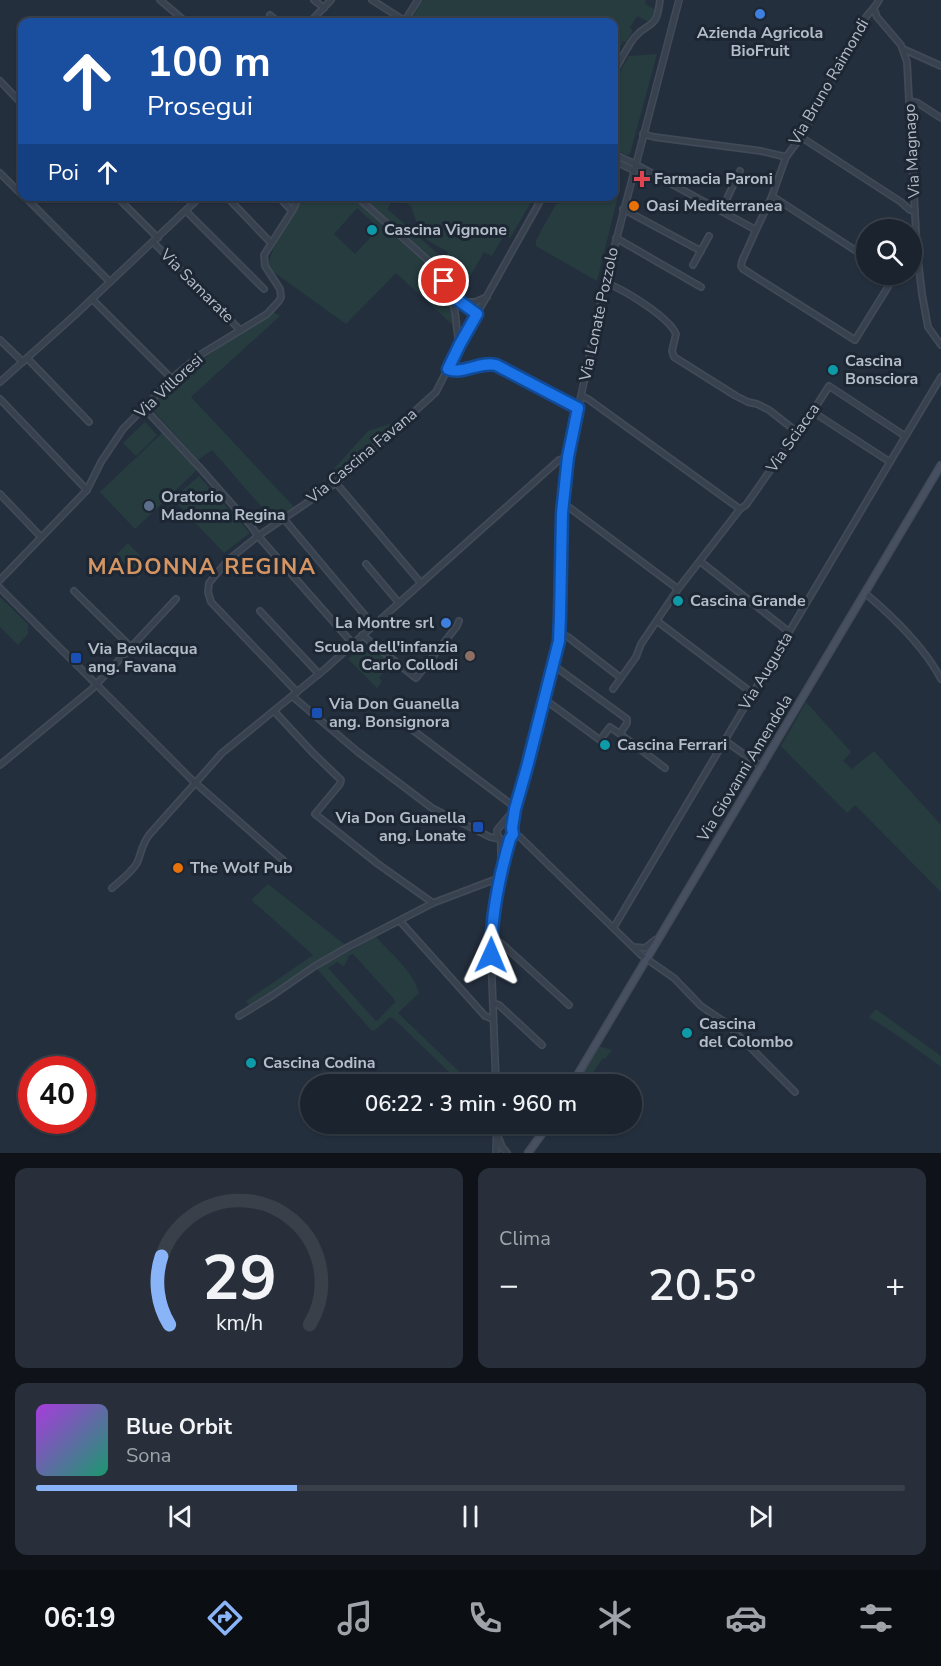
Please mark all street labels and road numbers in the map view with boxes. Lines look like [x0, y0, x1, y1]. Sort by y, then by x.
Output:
street label: Via Bruno Raimondi [783, 15, 874, 150]
street label: Via Magnago [899, 103, 926, 200]
street label: Via Samarate [155, 244, 239, 328]
street label: Via Lonate Pozzolo [574, 245, 624, 384]
street label: Via Villoresi [129, 349, 208, 424]
street label: Via Sciacca [761, 399, 825, 478]
street label: Via Cascina Favana [301, 403, 422, 509]
street label: Via Augusta [733, 628, 798, 715]
street label: Via Giovanni Amendola [692, 690, 798, 847]

